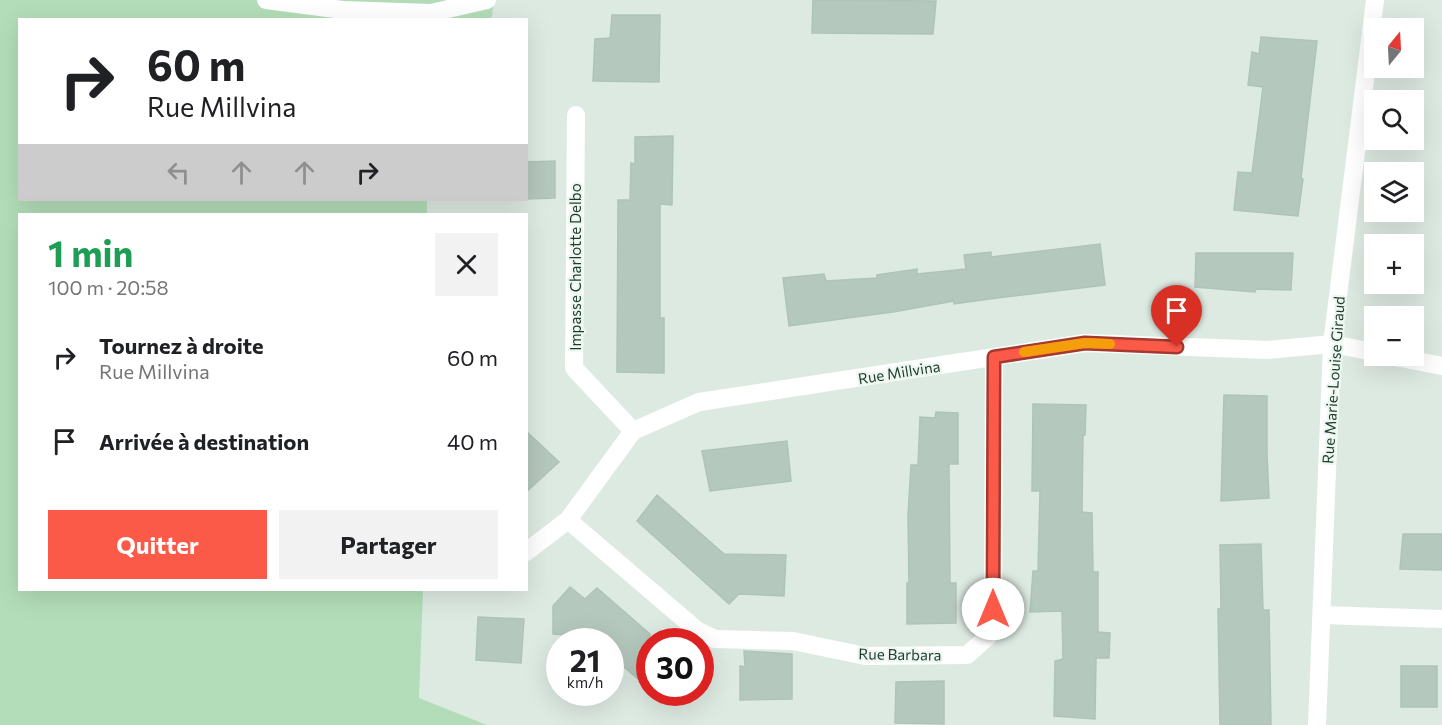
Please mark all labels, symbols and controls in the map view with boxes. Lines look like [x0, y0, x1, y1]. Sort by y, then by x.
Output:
north arrow [1364, 18, 1424, 78]
map controls [1364, 18, 1424, 366]
text: 60 m [147, 38, 246, 90]
icon: right [48, 42, 126, 120]
text: Rue Millvina [147, 90, 296, 123]
button: search [1364, 90, 1424, 150]
icon: left [162, 156, 195, 189]
icon: ahead [225, 156, 258, 189]
icon: ahead [288, 156, 321, 189]
icon: right [351, 156, 384, 189]
button: layers [1364, 162, 1424, 222]
street label: Impasse Charlotte Delbo [566, 183, 584, 351]
text: 1 min [48, 230, 133, 274]
button: close [435, 233, 498, 296]
button: + [1364, 234, 1424, 294]
text: 100 m · 20:58 [48, 275, 169, 299]
pin [1151, 285, 1202, 347]
icon: arrive [1160, 294, 1193, 327]
street label: Rue Marie-Louise Giraud [1318, 295, 1348, 465]
button: − [1364, 306, 1424, 366]
text: Tournez à droite [99, 332, 264, 359]
icon: right [48, 341, 81, 374]
text: 60 m [447, 344, 498, 371]
street label: Rue Millvina [857, 357, 941, 387]
text: Rue Millvina [99, 359, 210, 383]
icon: arrive [48, 425, 81, 458]
text: Arrivée à destination [99, 428, 309, 455]
text: 40 m [447, 428, 498, 455]
button: Quitter [48, 510, 267, 579]
button: Partager [279, 510, 498, 579]
position arrow [961, 577, 1025, 641]
speed limit sign: 30 [636, 628, 714, 706]
text: 21 [570, 641, 600, 678]
street label: Rue Barbara [858, 644, 942, 664]
text: km/h [567, 673, 603, 691]

